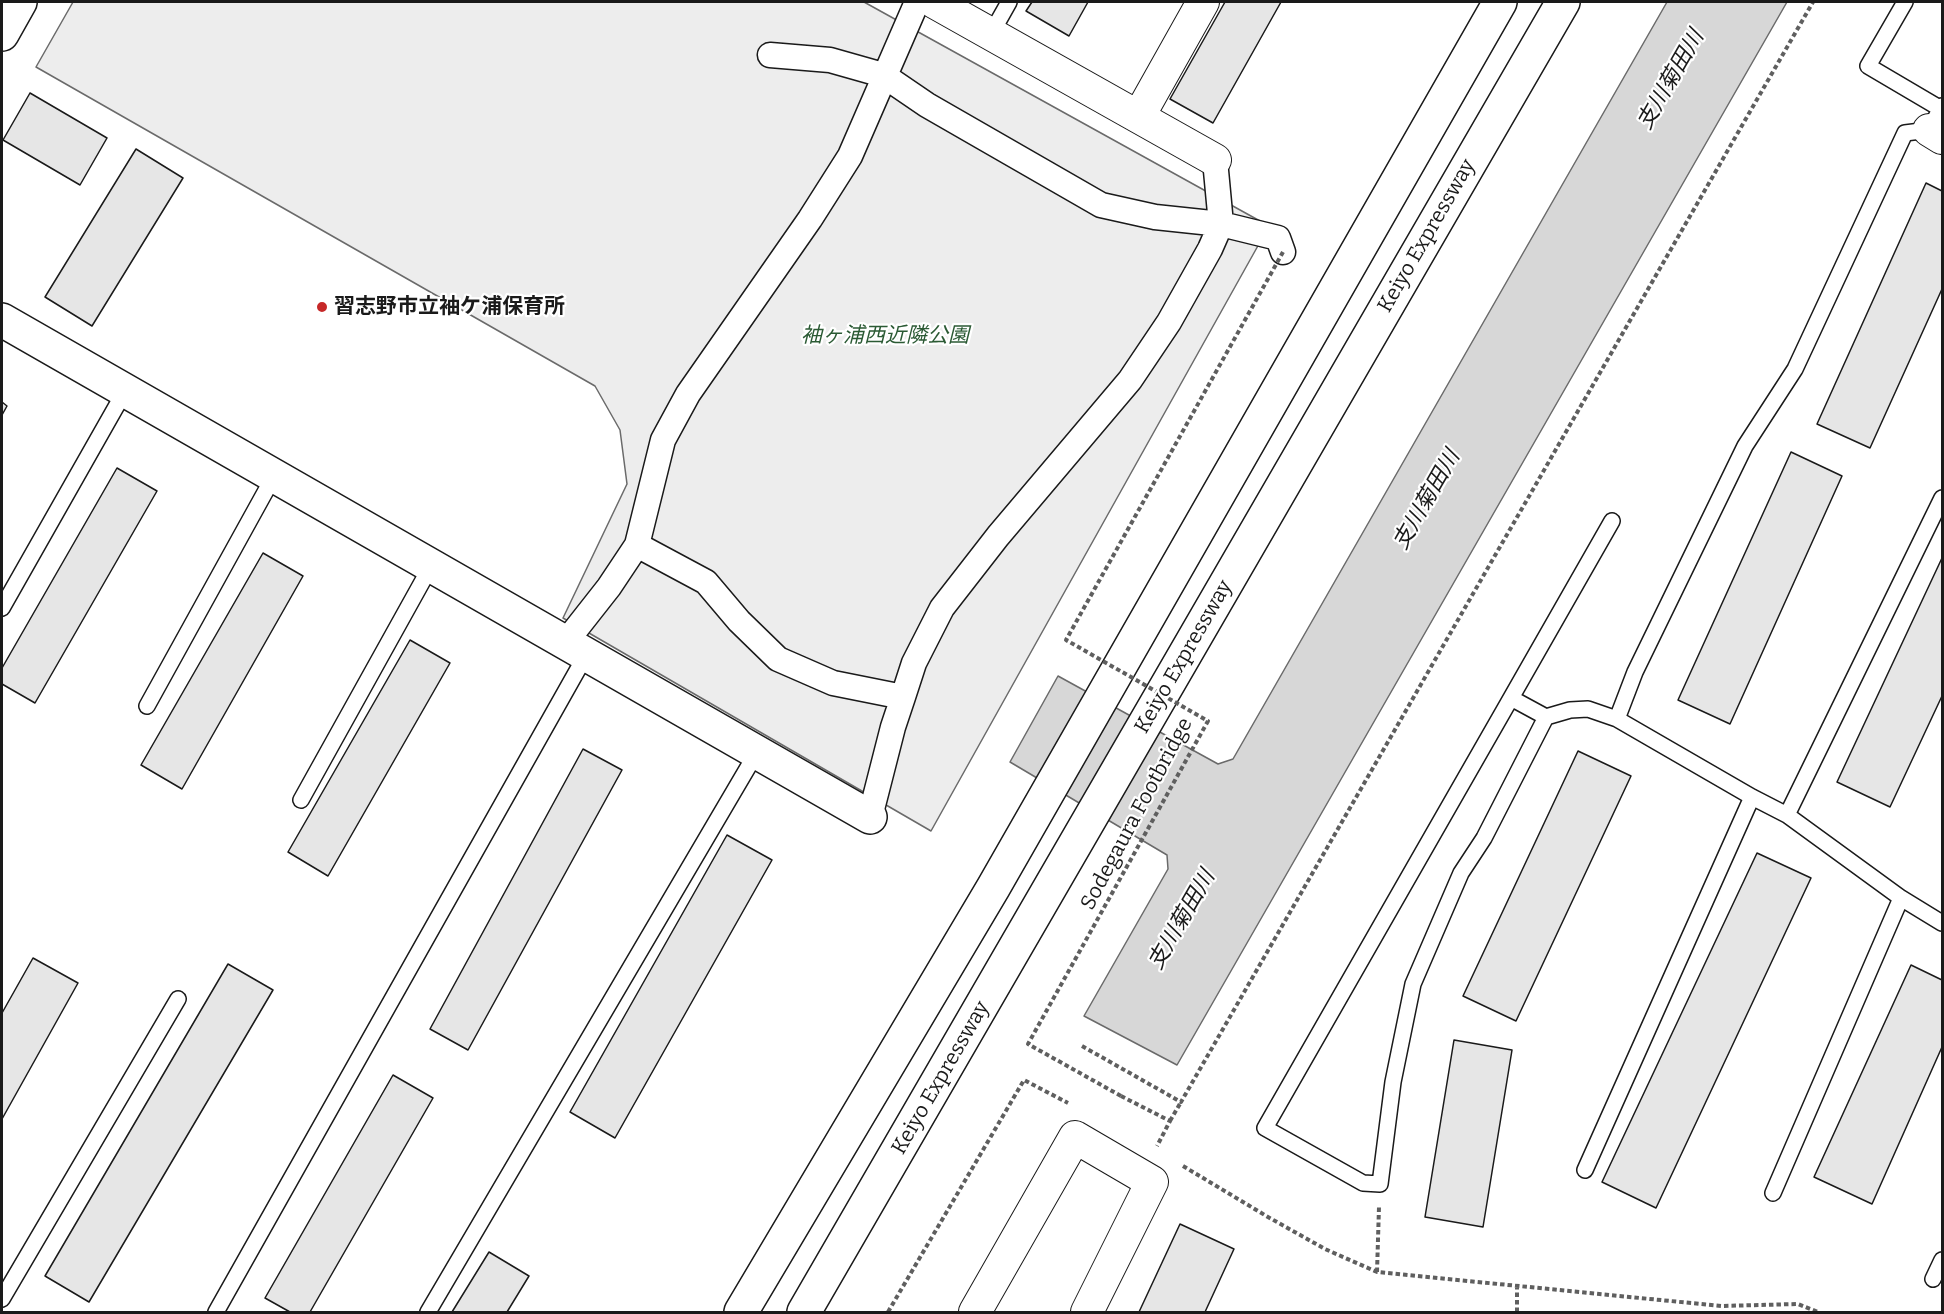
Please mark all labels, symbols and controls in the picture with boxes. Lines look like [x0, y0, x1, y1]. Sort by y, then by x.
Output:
water label: 支川菊田川 [1632, 26, 1710, 134]
street label: Keiyo Expressway [1373, 155, 1481, 317]
place label: 習志野市立袖ケ浦保育所 [334, 294, 565, 320]
marker: 習志野市立袖ケ浦保育所 [315, 300, 329, 314]
park label: 袖ヶ浦西近隣公園 [801, 323, 969, 349]
water label: 支川菊田川 [1388, 446, 1466, 554]
street label: Keiyo Expressway [1130, 576, 1238, 738]
street label: Sodegaura Footbridge [1076, 714, 1198, 914]
water label: 支川菊田川 [1143, 866, 1221, 974]
street label: Keiyo Expressway [887, 997, 995, 1159]

